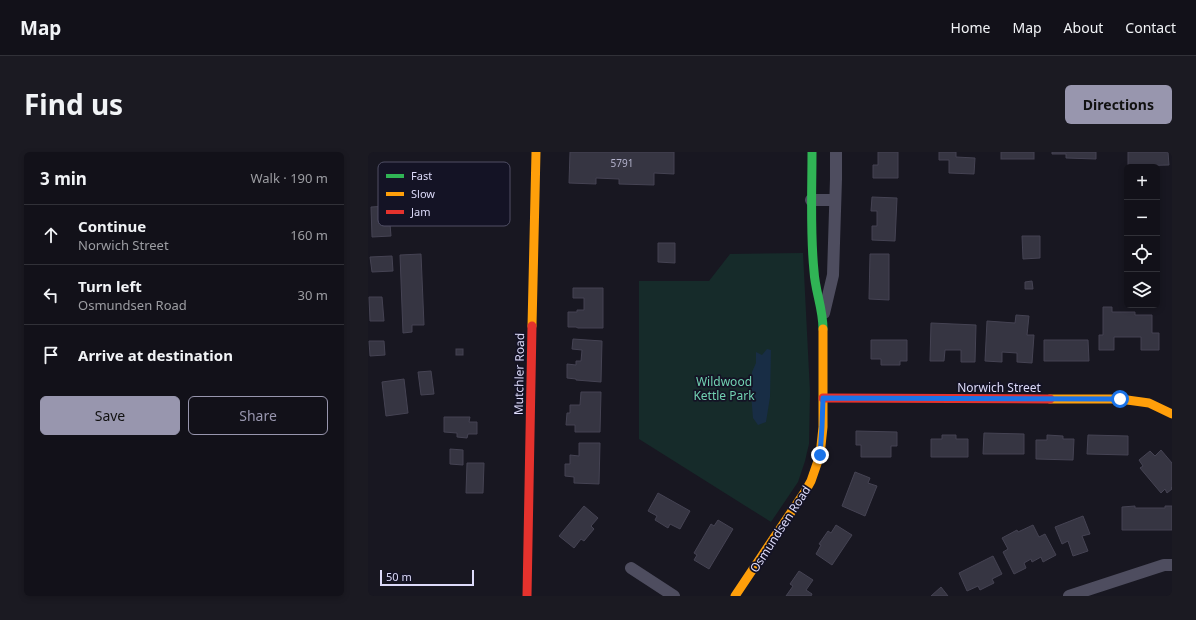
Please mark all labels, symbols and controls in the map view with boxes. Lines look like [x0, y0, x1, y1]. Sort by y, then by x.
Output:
text: Map [20, 15, 61, 41]
text: Home [951, 18, 990, 37]
text: Map [1012, 18, 1042, 37]
text: About [1064, 18, 1103, 37]
text: Contact [1125, 18, 1176, 37]
text: Find us [24, 85, 123, 123]
button: Directions [1065, 85, 1172, 124]
house number: 5791 [611, 156, 633, 170]
legend [378, 162, 510, 226]
map controls [1124, 164, 1160, 308]
button: + [1124, 164, 1160, 200]
text: 3 min [40, 167, 87, 190]
text: Fast [411, 168, 432, 183]
text: Walk · 190 m [250, 169, 328, 187]
text: Slow [411, 186, 435, 201]
button: − [1124, 200, 1160, 236]
text: Jam [410, 204, 430, 219]
text: Continue [78, 216, 146, 236]
icon: ahead [40, 224, 62, 246]
text: 160 m [290, 226, 328, 244]
text: Norwich Street [78, 236, 169, 254]
button: locate [1124, 236, 1160, 272]
button: layers [1124, 272, 1160, 308]
text: Turn left [78, 276, 142, 296]
icon: left [40, 284, 62, 306]
text: 30 m [298, 286, 328, 304]
text: Osmundsen Road [78, 296, 187, 314]
street label: Mutchler Road [510, 333, 528, 415]
icon: arrive [40, 344, 62, 366]
text: Arrive at destination [78, 345, 233, 365]
park label: Wildwood Kettle Park [693, 373, 755, 404]
street label: Norwich Street [957, 379, 1041, 396]
route start [1111, 390, 1129, 408]
button: Save [40, 396, 180, 435]
button: Share [188, 396, 328, 435]
route end [811, 446, 829, 464]
street label: Osmundsen Road [746, 482, 814, 576]
scale bar [380, 568, 474, 587]
text: 50 m [386, 569, 412, 584]

